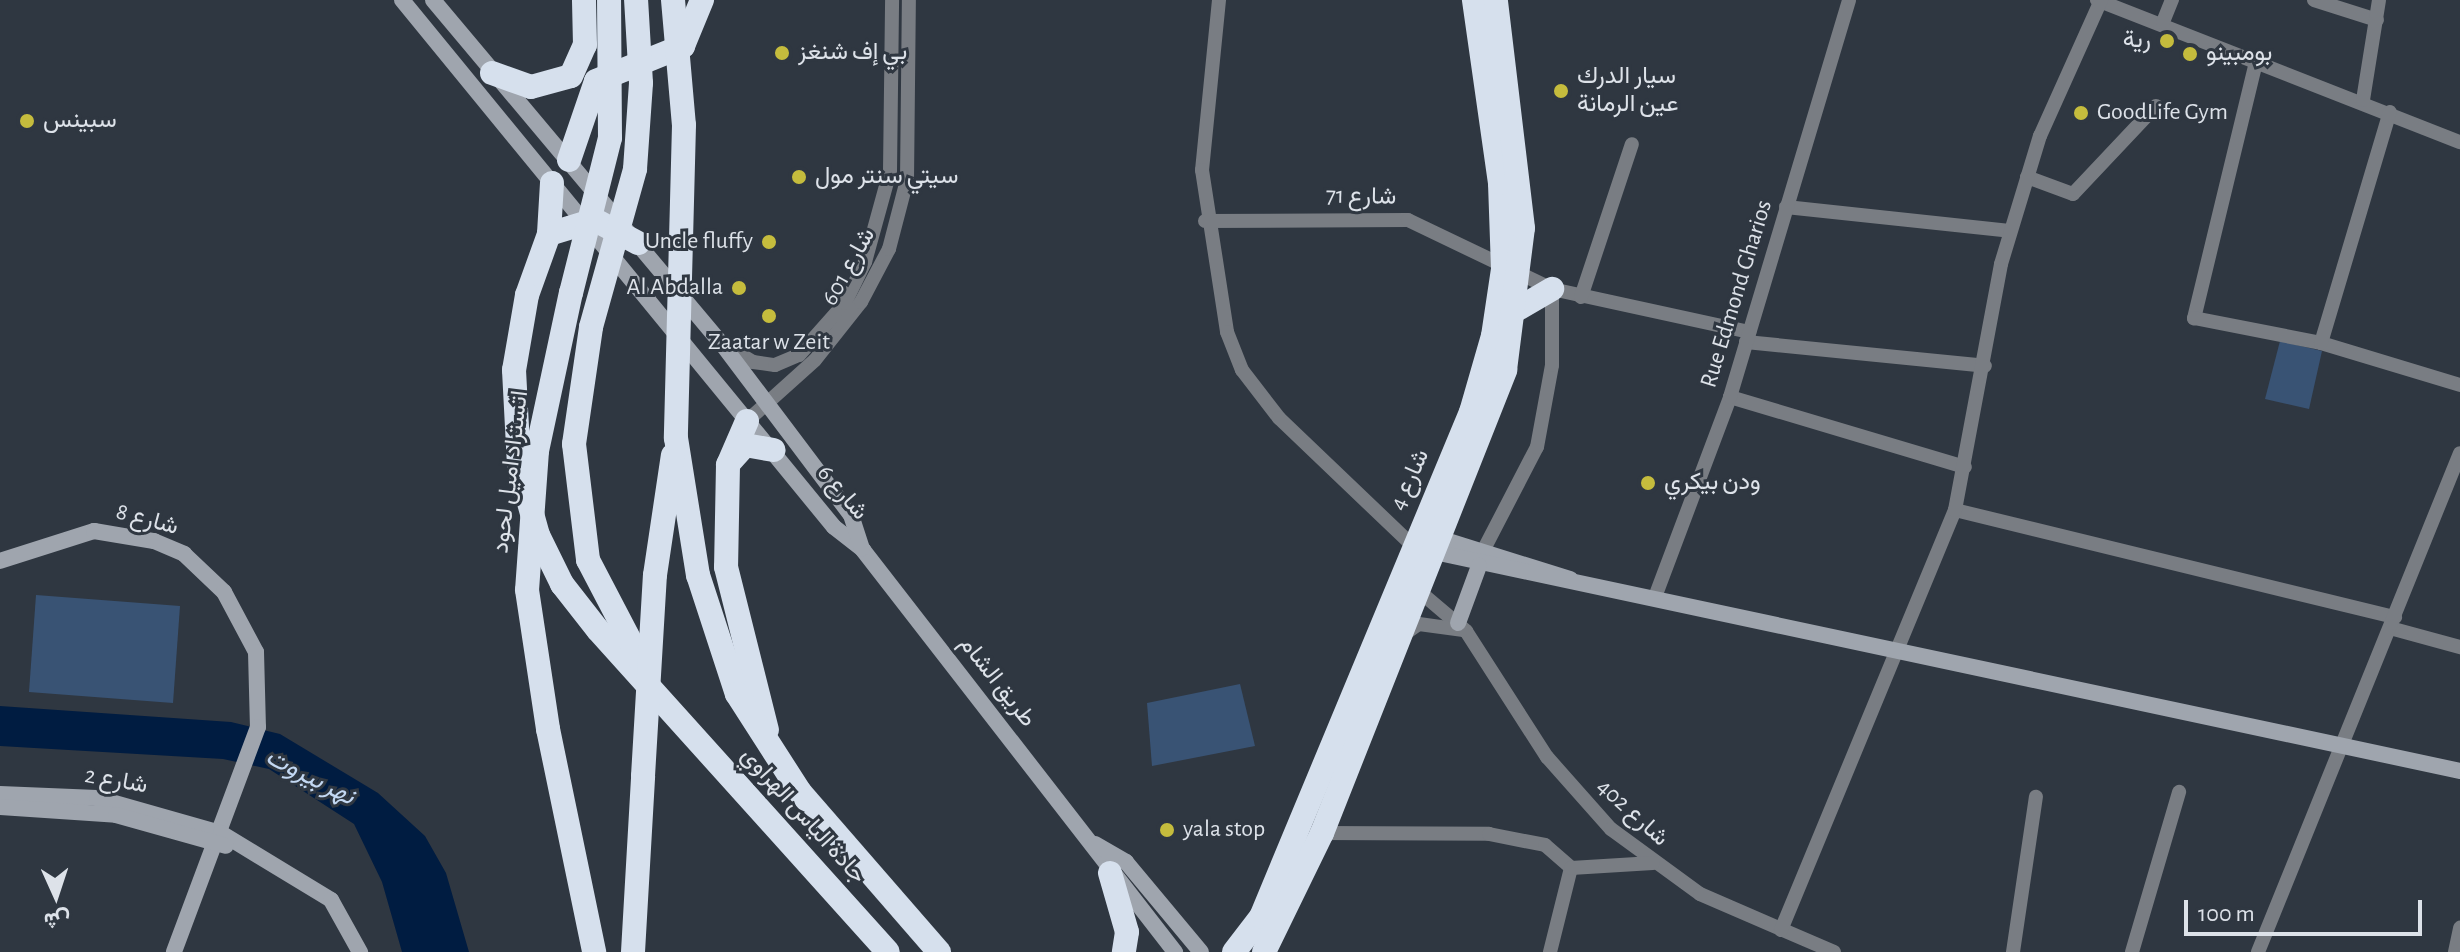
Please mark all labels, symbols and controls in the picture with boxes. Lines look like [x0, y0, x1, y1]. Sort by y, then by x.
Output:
place label: رية [2123, 27, 2151, 55]
marker: رية [2158, 32, 2176, 50]
place label: بي إف شنغز [798, 39, 907, 67]
place label: بومبينو [2206, 40, 2272, 68]
marker: بي إف شنغز [773, 44, 791, 62]
marker: بومبينو [2181, 45, 2199, 63]
place label: سيار الدرك عين الرمانة [1577, 63, 1679, 119]
marker: سيار الدرك عين الرمانة [1552, 82, 1570, 100]
place label: GoodLife Gym [2097, 99, 2228, 127]
marker: GoodLife Gym [2072, 104, 2090, 122]
place label: سبينس [43, 107, 117, 135]
marker: سبينس [18, 112, 36, 130]
place label: سيتي سنتر مول [815, 163, 958, 191]
marker: سيتي سنتر مول [790, 168, 808, 186]
street label: شارع 71 [1326, 182, 1396, 212]
street label: Rue Edmond Gharios [1695, 197, 1779, 391]
street label: شارع 601 [816, 223, 882, 311]
place label: Uncle fluffy [645, 228, 753, 256]
marker: Uncle fluffy [760, 233, 778, 251]
place label: Al Abdalla [627, 274, 723, 302]
marker: Al Abdalla [730, 279, 748, 297]
marker: Zaatar w Zeit [760, 307, 778, 325]
place label: Zaatar w Zeit [708, 329, 830, 357]
street label: اتستراد اميل لحود [487, 389, 535, 555]
street label: شارع 4 [1384, 445, 1436, 515]
street label: شارع 6 [810, 460, 874, 526]
place label: ودن بيكري [1664, 469, 1761, 497]
marker: ودن بيكري [1639, 474, 1657, 492]
street label: شارع 8 [113, 498, 181, 542]
street label: طريق الشام [952, 631, 1042, 733]
water label: نهر بيروت [260, 741, 360, 813]
street label: جادة الياس الهراوي [734, 742, 872, 890]
street label: شارع 2 [82, 761, 150, 801]
street label: شارع 402 [1590, 773, 1674, 853]
place label: yala stop [1183, 816, 1265, 844]
marker: yala stop [1158, 821, 1176, 839]
north arrow [16, 856, 96, 936]
scale bar [2188, 884, 2426, 934]
text: 100 m [2198, 902, 2255, 926]
text: ش [43, 908, 71, 932]

